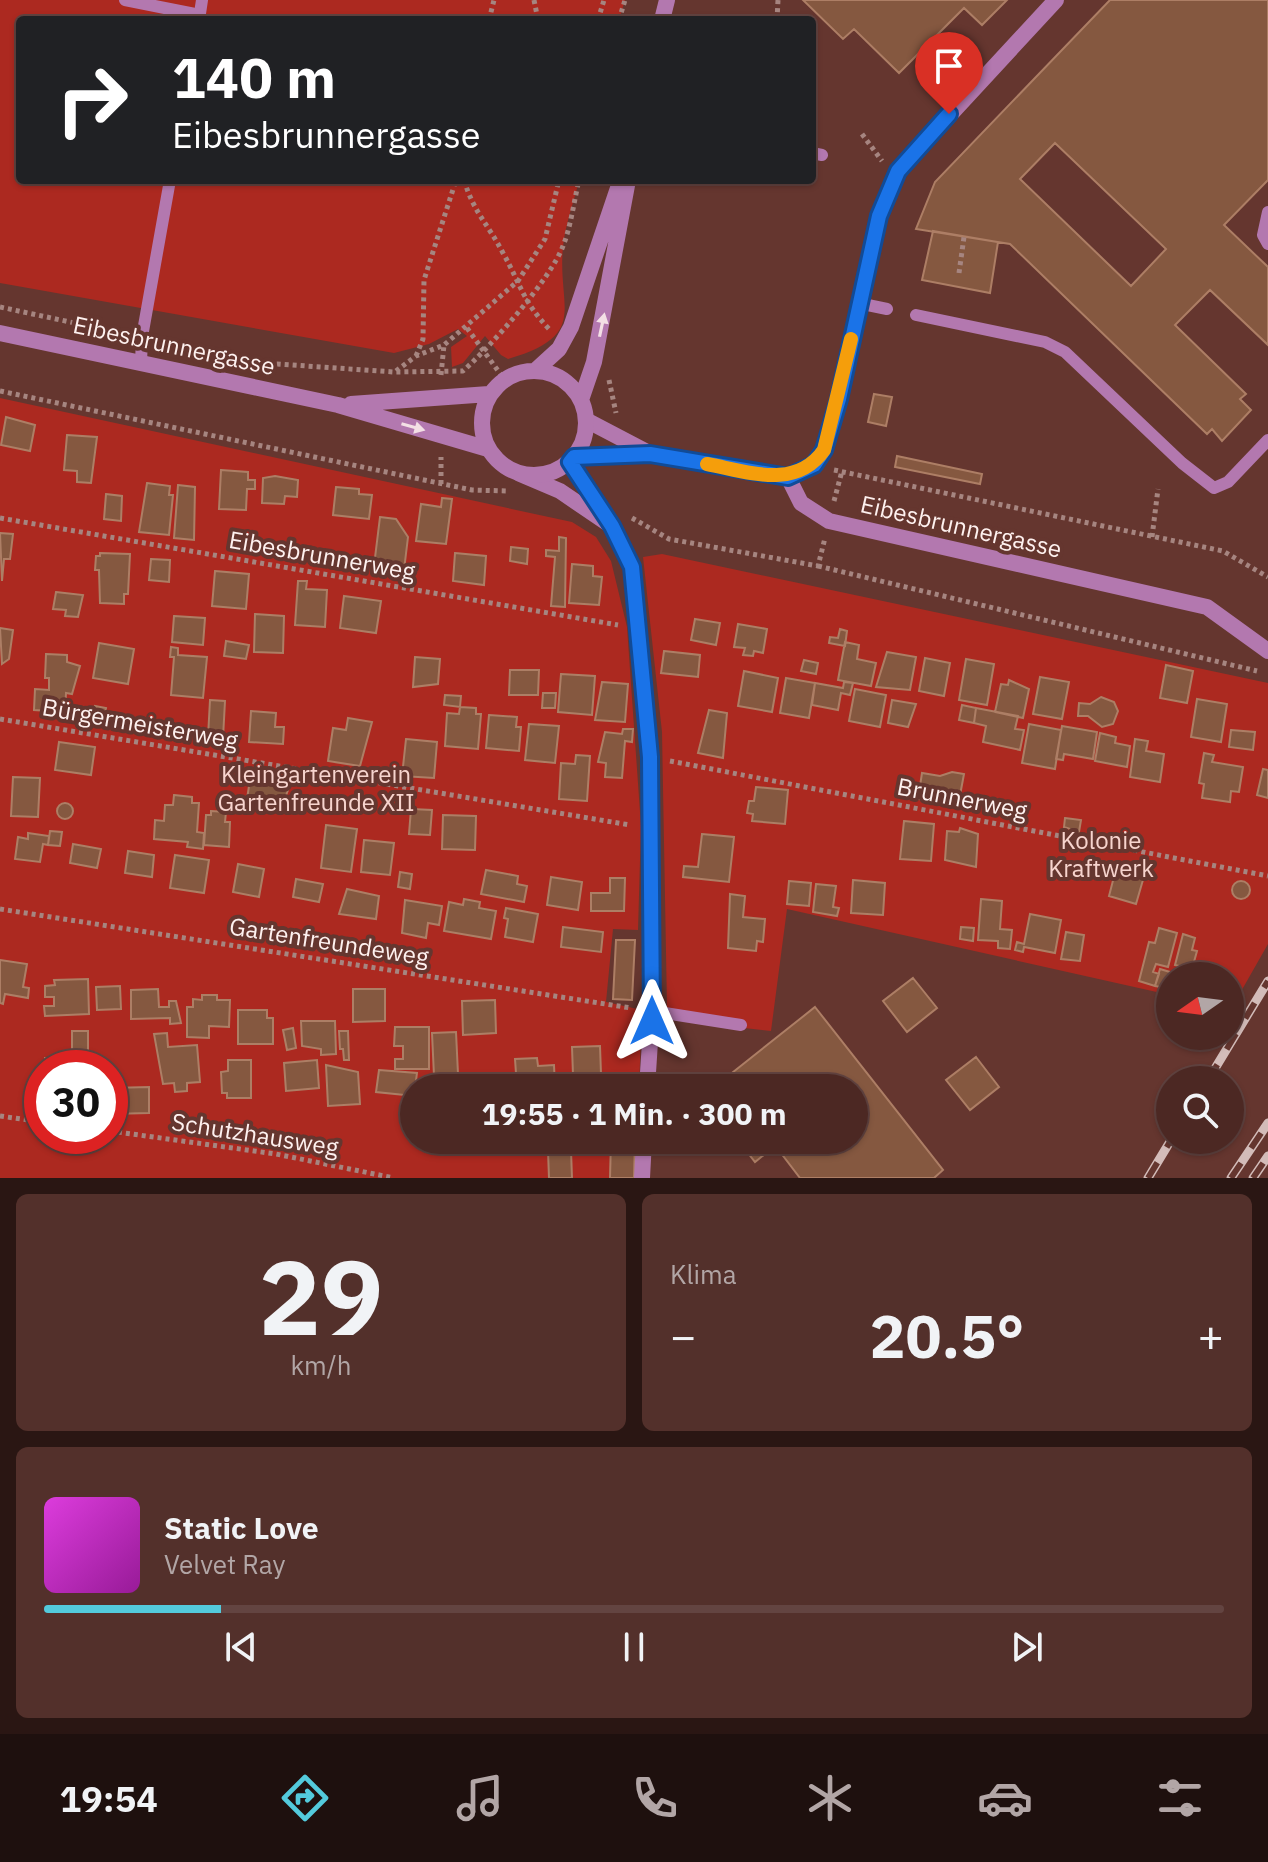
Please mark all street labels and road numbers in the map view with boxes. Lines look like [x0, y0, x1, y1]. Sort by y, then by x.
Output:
street label: Eibesbrunnergasse [70, 308, 278, 382]
street label: Eibesbrunnergasse [857, 487, 1065, 565]
street label: Eibesbrunnerweg [226, 523, 418, 587]
street label: Bürgermeisterweg [40, 690, 241, 756]
street label: Brunnerweg [895, 770, 1030, 826]
street label: Gartenfreundeweg [227, 909, 432, 973]
street label: Schutzhausweg [169, 1105, 341, 1163]

